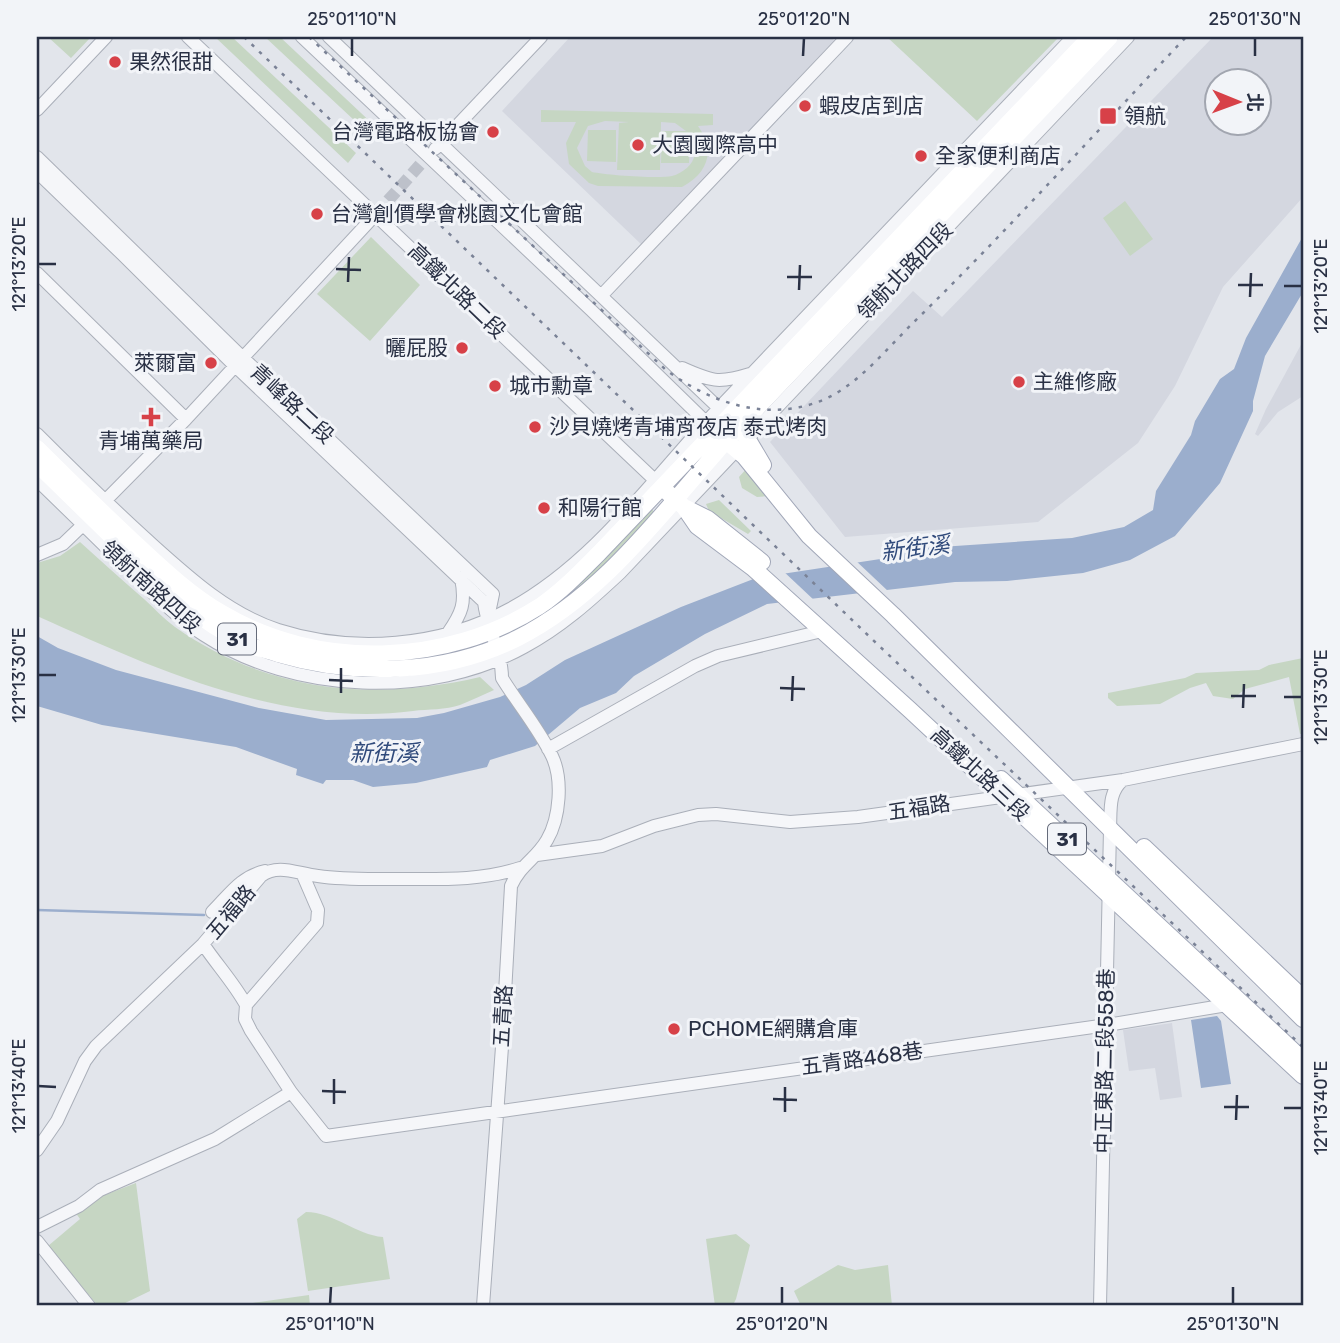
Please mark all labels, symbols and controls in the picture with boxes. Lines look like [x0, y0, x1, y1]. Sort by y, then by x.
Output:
text: 25°01'10"N [307, 8, 397, 30]
text: 25°01'20"N [758, 8, 850, 30]
text: 25°01'30"N [1209, 8, 1301, 30]
place label: 果然很甜 [129, 49, 213, 74]
marker: 果然很甜 [107, 54, 123, 70]
north arrow [1204, 66, 1274, 136]
place label: 蝦皮店到店 [819, 93, 924, 118]
text: 北 [1243, 93, 1266, 112]
marker: 蝦皮店到店 [797, 98, 813, 114]
place label: 領航 [1124, 103, 1166, 128]
marker: 領航 [1098, 106, 1118, 126]
place label: 台灣電路板協會 [332, 119, 479, 144]
marker: 台灣電路板協會 [485, 124, 501, 140]
place label: 大園國際高中 [652, 132, 778, 157]
marker: 大園國際高中 [630, 137, 646, 153]
place label: 全家便利商店 [935, 143, 1061, 168]
marker: 全家便利商店 [913, 148, 929, 164]
place label: 台灣創價學會桃園文化會館 [331, 201, 583, 226]
marker: 台灣創價學會桃園文化會館 [309, 206, 325, 222]
text: 121°13'20"E [8, 216, 30, 312]
street label: 領航北路四段 [852, 217, 957, 325]
street label: 高鐵北路二段 [403, 238, 511, 343]
text: 121°13'20"E [1310, 238, 1332, 334]
place label: 曬屁股 [385, 335, 448, 360]
marker: 曬屁股 [454, 340, 470, 356]
place label: 萊爾富 [134, 350, 197, 375]
marker: 萊爾富 [203, 355, 219, 371]
street label: 青峰路二段 [245, 359, 339, 449]
place label: 主維修廠 [1033, 369, 1117, 394]
place label: 城市勳章 [509, 373, 593, 398]
marker: 主維修廠 [1011, 374, 1027, 390]
marker: 城市勳章 [487, 378, 503, 394]
marker: 青埔萬藥局 [143, 409, 159, 425]
place label: 沙貝燒烤青埔宵夜店 泰式烤肉 [549, 414, 827, 439]
marker: 沙貝燒烤青埔宵夜店 泰式烤肉 [527, 419, 543, 435]
place label: 青埔萬藥局 [99, 428, 204, 453]
place label: 和陽行館 [558, 495, 642, 520]
marker: 和陽行館 [536, 500, 552, 516]
water label: 新街溪 [879, 530, 954, 566]
street label: 領航南路四段 [96, 535, 207, 638]
road number: 31 [218, 624, 256, 654]
text: 121°13'30"E [8, 627, 30, 723]
text: 121°13'30"E [1310, 649, 1332, 745]
street label: 高鐵北路三段 [926, 722, 1035, 826]
water label: 新街溪 [350, 739, 422, 767]
street label: 五福路 [886, 790, 952, 825]
road number: 31 [1048, 824, 1086, 854]
street label: 五福路 [201, 880, 260, 944]
street label: 中正東路二段558巷 [1090, 968, 1119, 1154]
street label: 五青路 [488, 984, 517, 1048]
place label: PCHOME網購倉庫 [688, 1016, 858, 1041]
marker: PCHOME網購倉庫 [666, 1021, 682, 1037]
street label: 五青路468巷 [799, 1038, 925, 1079]
text: 121°13'40"E [8, 1039, 30, 1133]
text: 121°13'40"E [1310, 1061, 1332, 1155]
text: 25°01'10"N [285, 1313, 375, 1335]
text: 25°01'20"N [736, 1313, 828, 1335]
text: 25°01'30"N [1187, 1313, 1279, 1335]

